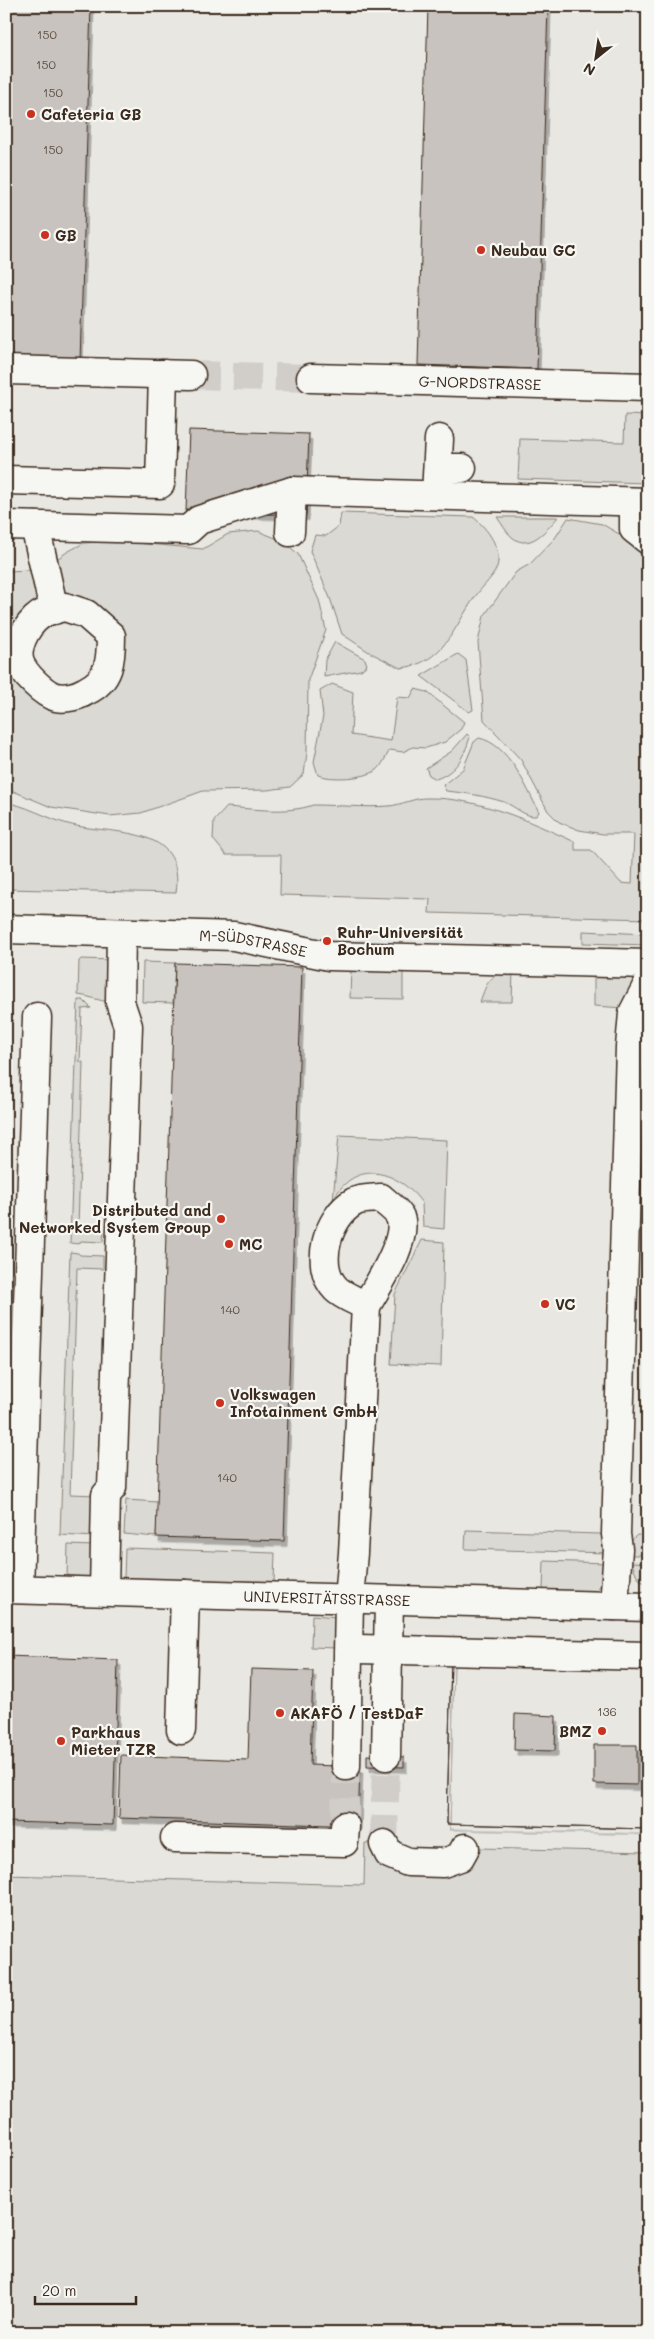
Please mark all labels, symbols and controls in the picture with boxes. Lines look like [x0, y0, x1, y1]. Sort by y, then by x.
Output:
house number: 150 [37, 26, 57, 42]
north arrow [572, 32, 622, 82]
house number: 150 [36, 56, 56, 72]
text: N [580, 59, 599, 81]
house number: 150 [43, 84, 63, 100]
place label: Cafeteria GB [41, 104, 141, 124]
marker: Cafeteria GB [25, 108, 37, 120]
house number: 150 [43, 141, 63, 157]
place label: GB [55, 225, 77, 245]
marker: GB [39, 229, 51, 241]
place label: Neubau GC [491, 240, 575, 260]
marker: Neubau GC [475, 244, 487, 256]
street label: G-NORDSTRASSE [418, 371, 542, 394]
place label: Ruhr-Universität Bochum [337, 922, 463, 959]
street label: M-SÜDSTRASSE [199, 925, 309, 961]
marker: Ruhr-Universität Bochum [321, 935, 333, 947]
place label: Distributed and Networked System Group [19, 1200, 211, 1237]
marker: Distributed and Networked System Group [215, 1213, 227, 1225]
place label: MC [239, 1234, 262, 1254]
marker: MC [223, 1238, 235, 1250]
place label: VC [555, 1294, 575, 1314]
marker: VC [539, 1298, 551, 1310]
house number: 140 [220, 1301, 241, 1317]
place label: Volkswagen Infotainment GmbH [230, 1384, 378, 1421]
marker: Volkswagen Infotainment GmbH [214, 1397, 226, 1409]
house number: 140 [217, 1469, 238, 1485]
street label: UNIVERSITÄTSSTRASSE [243, 1586, 411, 1610]
place label: AKAFÖ / TestDaF [290, 1703, 424, 1723]
house number: 136 [597, 1703, 617, 1719]
marker: AKAFÖ / TestDaF [274, 1707, 286, 1719]
place label: BMZ [559, 1721, 592, 1741]
place label: Parkhaus Mieter TZR [71, 1722, 156, 1759]
marker: BMZ [596, 1725, 608, 1737]
marker: Parkhaus Mieter TZR [55, 1735, 67, 1747]
scale bar [35, 2274, 136, 2306]
text: 20 m [42, 2280, 76, 2300]

